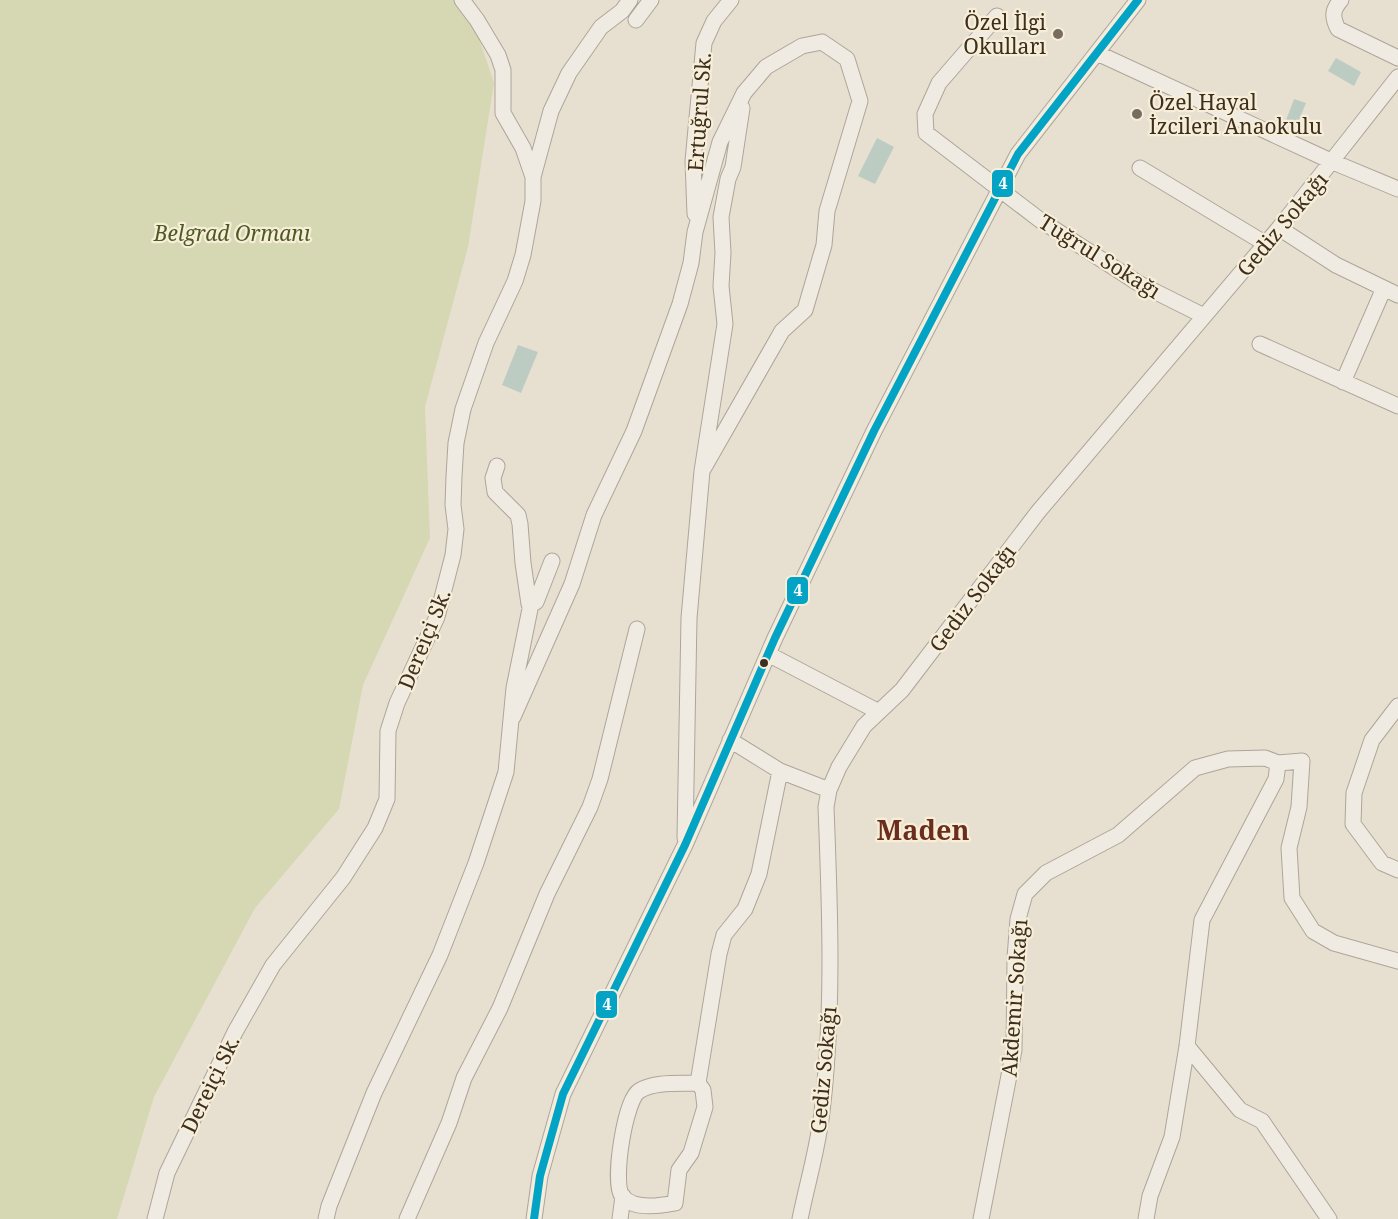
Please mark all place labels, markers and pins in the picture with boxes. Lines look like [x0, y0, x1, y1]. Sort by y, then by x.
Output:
place label: Özel İlgi Okulları [963, 8, 1046, 60]
marker: Özel İlgi Okulları [1051, 27, 1065, 41]
place label: Özel Hayal İzcileri Anaokulu [1149, 88, 1322, 140]
marker: Özel Hayal İzcileri Anaokulu [1130, 107, 1144, 121]
unlabelled marker [758, 657, 770, 669]

